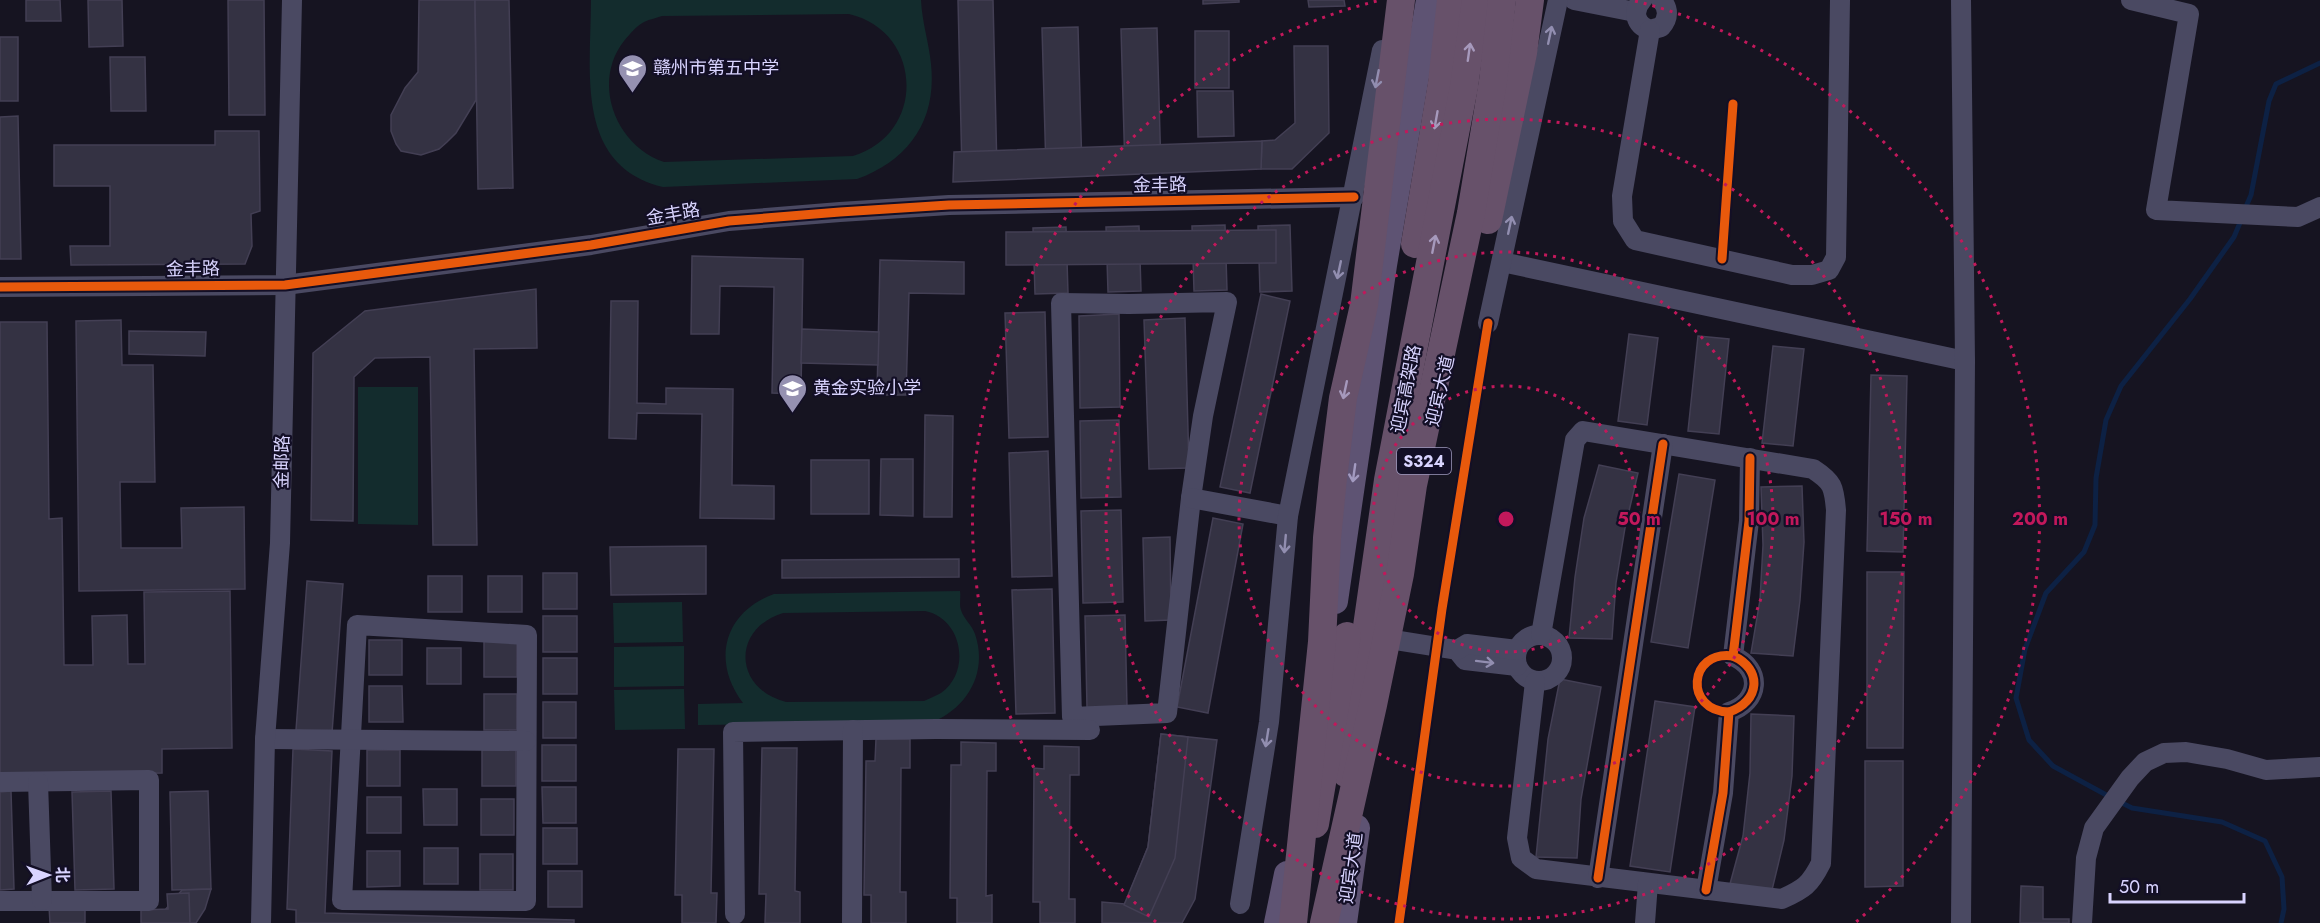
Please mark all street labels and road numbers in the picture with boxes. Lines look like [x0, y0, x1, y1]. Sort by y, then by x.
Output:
street label: 金丰路 [1133, 172, 1187, 198]
street label: 金丰路 [644, 197, 702, 231]
street label: 金丰路 [166, 256, 220, 282]
street label: 迎宾高架路 [1385, 342, 1427, 436]
street label: 迎宾大道 [1419, 353, 1461, 429]
street label: 金邮路 [269, 435, 295, 489]
road number: S324 [1397, 448, 1451, 474]
street label: 迎宾大道 [1333, 831, 1369, 905]

